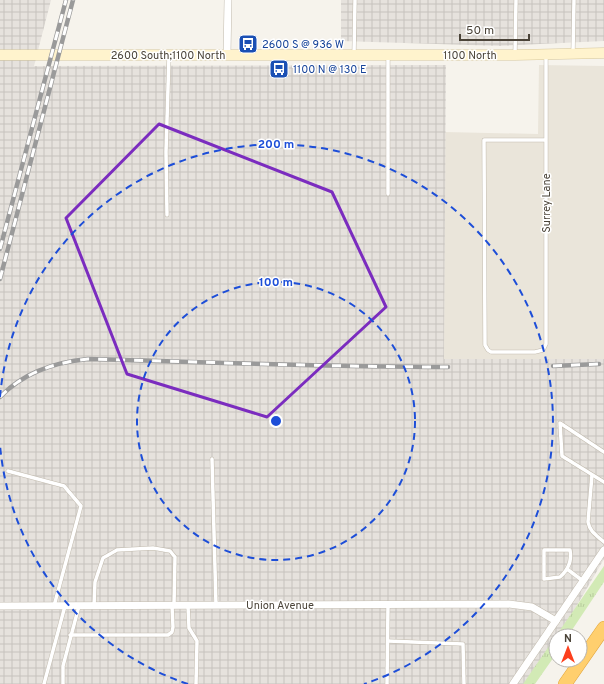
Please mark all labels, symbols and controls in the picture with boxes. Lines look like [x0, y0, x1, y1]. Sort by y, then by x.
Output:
scale bar [460, 16, 529, 42]
text: 50 m [466, 23, 494, 39]
bus stop icon: 2600 S @ 936 W [237, 33, 259, 55]
place label: 2600 S @ 936 W [262, 38, 344, 52]
street label: 2600 South;1100 North [111, 49, 225, 63]
street label: 1100 North [443, 49, 497, 63]
bus stop icon: 1100 N @ 130 E [268, 58, 290, 80]
place label: 1100 N @ 130 E [293, 63, 367, 77]
text: 200 m [258, 137, 294, 153]
street label: Surrey Lane [540, 173, 554, 233]
text: 100 m [259, 275, 293, 291]
centre of rings [269, 414, 283, 428]
street label: Union Avenue [246, 599, 314, 613]
north arrow [548, 628, 588, 668]
text: N [564, 632, 572, 646]

